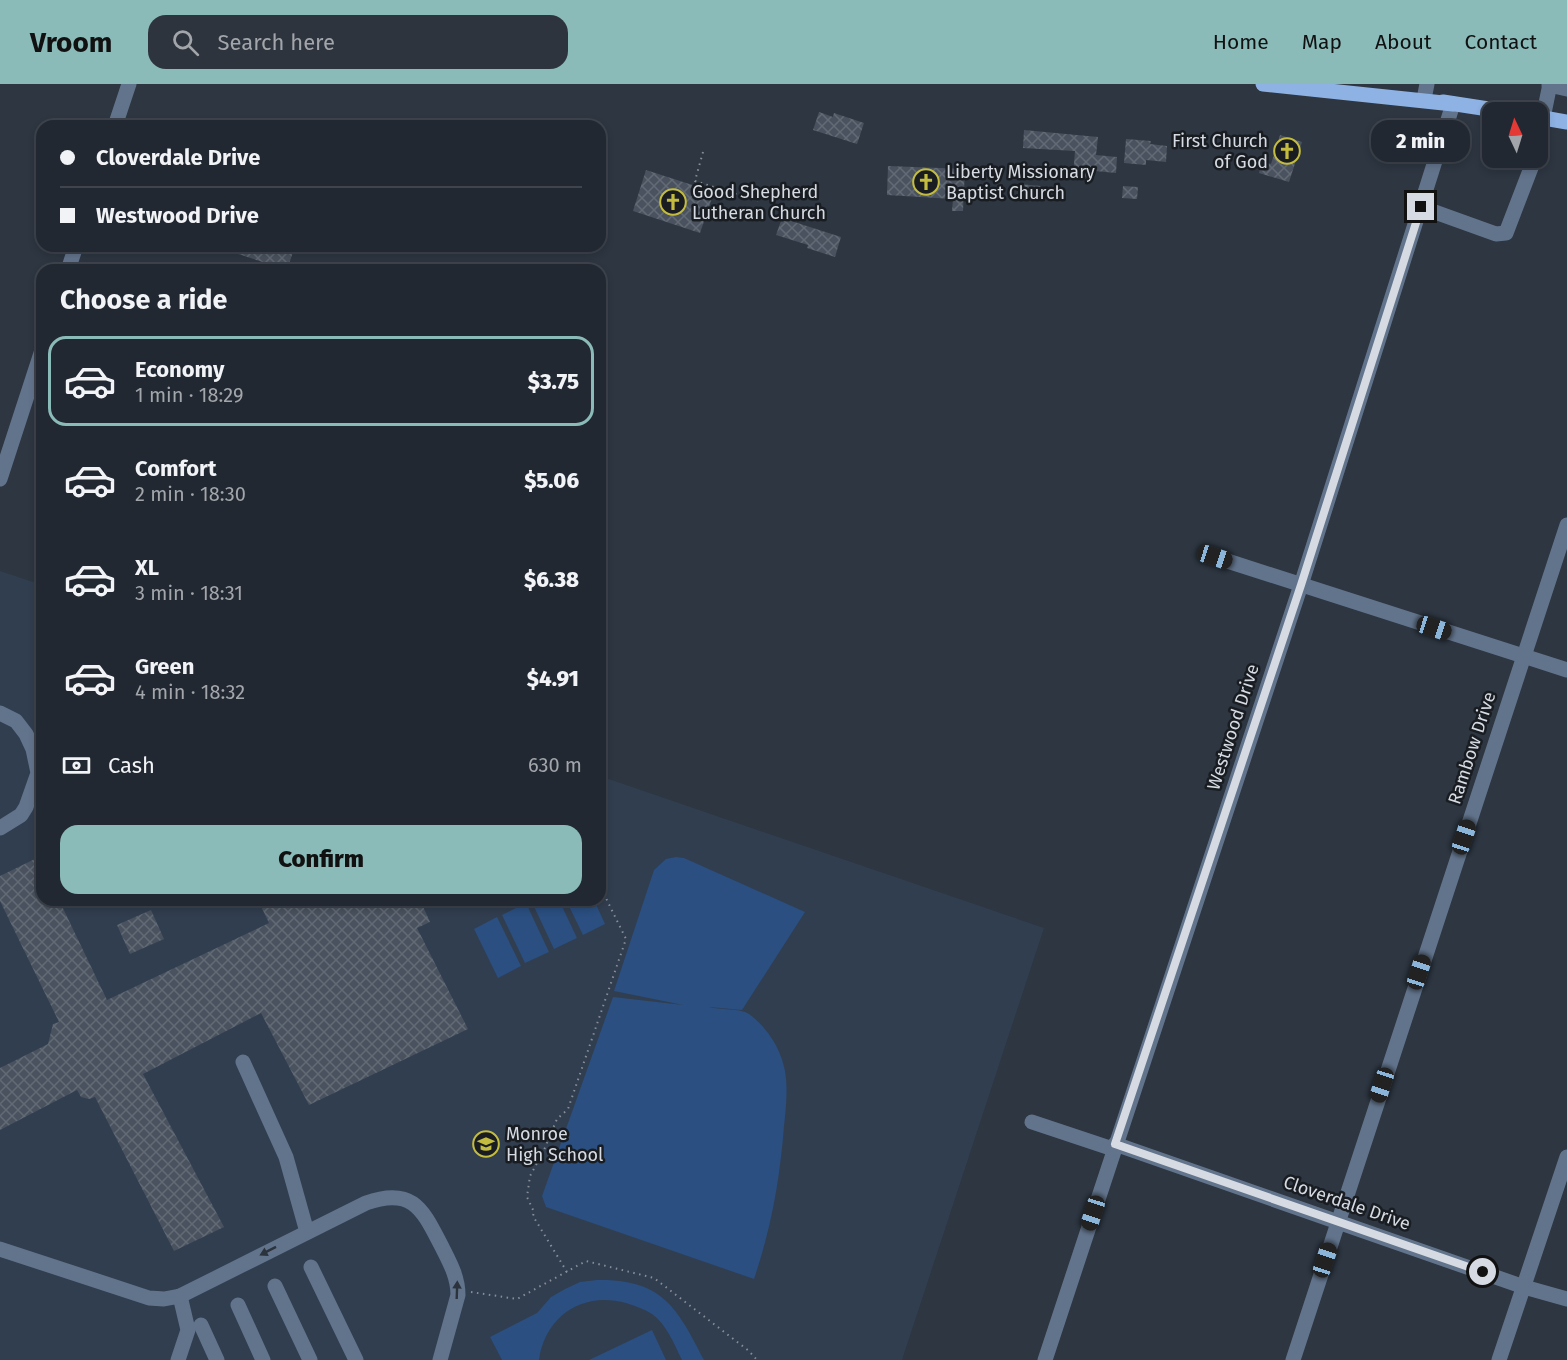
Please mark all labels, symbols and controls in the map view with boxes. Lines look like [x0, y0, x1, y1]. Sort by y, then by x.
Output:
search box [148, 15, 568, 69]
text: Vroom [30, 26, 112, 59]
icon: search [169, 26, 202, 59]
text: Search here [217, 29, 335, 56]
text: Home [1213, 29, 1269, 55]
text: Map [1302, 29, 1342, 55]
text: About [1375, 29, 1432, 55]
text: Contact [1465, 29, 1537, 55]
north arrow [1482, 102, 1548, 168]
map controls [1482, 102, 1548, 168]
callout: 2 min [1372, 120, 1470, 162]
text: 2 min [1396, 129, 1445, 153]
place label: First Church of God [1172, 130, 1268, 173]
church icon: First Church of God [1272, 136, 1302, 166]
text: Cloverdale Drive [96, 144, 260, 171]
place label: Liberty Missionary Baptist Church [946, 161, 1095, 204]
church icon: Liberty Missionary Baptist Church [911, 167, 941, 197]
place label: Good Shepherd Lutheran Church [692, 181, 826, 224]
church icon: Good Shepherd Lutheran Church [658, 187, 688, 217]
route end [1407, 193, 1434, 220]
text: Westwood Drive [96, 202, 259, 229]
text: Choose a ride [60, 284, 227, 316]
icon: car [63, 354, 117, 408]
text: Economy [135, 356, 224, 383]
text: $3.75 [528, 368, 579, 395]
text: 1 min · 18:29 [135, 383, 244, 407]
icon: car [63, 453, 117, 507]
text: Comfort [135, 455, 216, 482]
text: $5.06 [524, 467, 579, 494]
text: 2 min · 18:30 [135, 482, 246, 506]
car [1195, 543, 1235, 571]
icon: car [63, 552, 117, 606]
text: XL [135, 554, 159, 581]
text: $6.38 [524, 566, 579, 593]
text: 3 min · 18:31 [135, 581, 243, 605]
car [1414, 614, 1454, 642]
icon: car [63, 651, 117, 705]
text: Green [135, 653, 194, 680]
street label: Westwood Drive [1202, 661, 1264, 793]
text: $4.91 [527, 665, 579, 692]
text: 4 min · 18:32 [135, 680, 245, 704]
street label: Rambow Drive [1443, 689, 1501, 807]
icon: cash [60, 749, 93, 782]
text: Cash [108, 752, 155, 779]
text: 630 m [528, 753, 582, 777]
car [1450, 817, 1478, 857]
button: Confirm [60, 825, 582, 894]
car [1405, 952, 1433, 992]
car [1368, 1065, 1396, 1105]
place label: Monroe High School [506, 1123, 603, 1166]
school or university icon: Monroe High School [471, 1129, 501, 1159]
street label: Cloverdale Drive [1281, 1171, 1413, 1235]
car [1079, 1193, 1107, 1233]
car [1311, 1240, 1339, 1280]
one-way arrow [260, 1247, 277, 1256]
route start [1469, 1258, 1496, 1285]
one-way arrow [452, 1281, 461, 1300]

